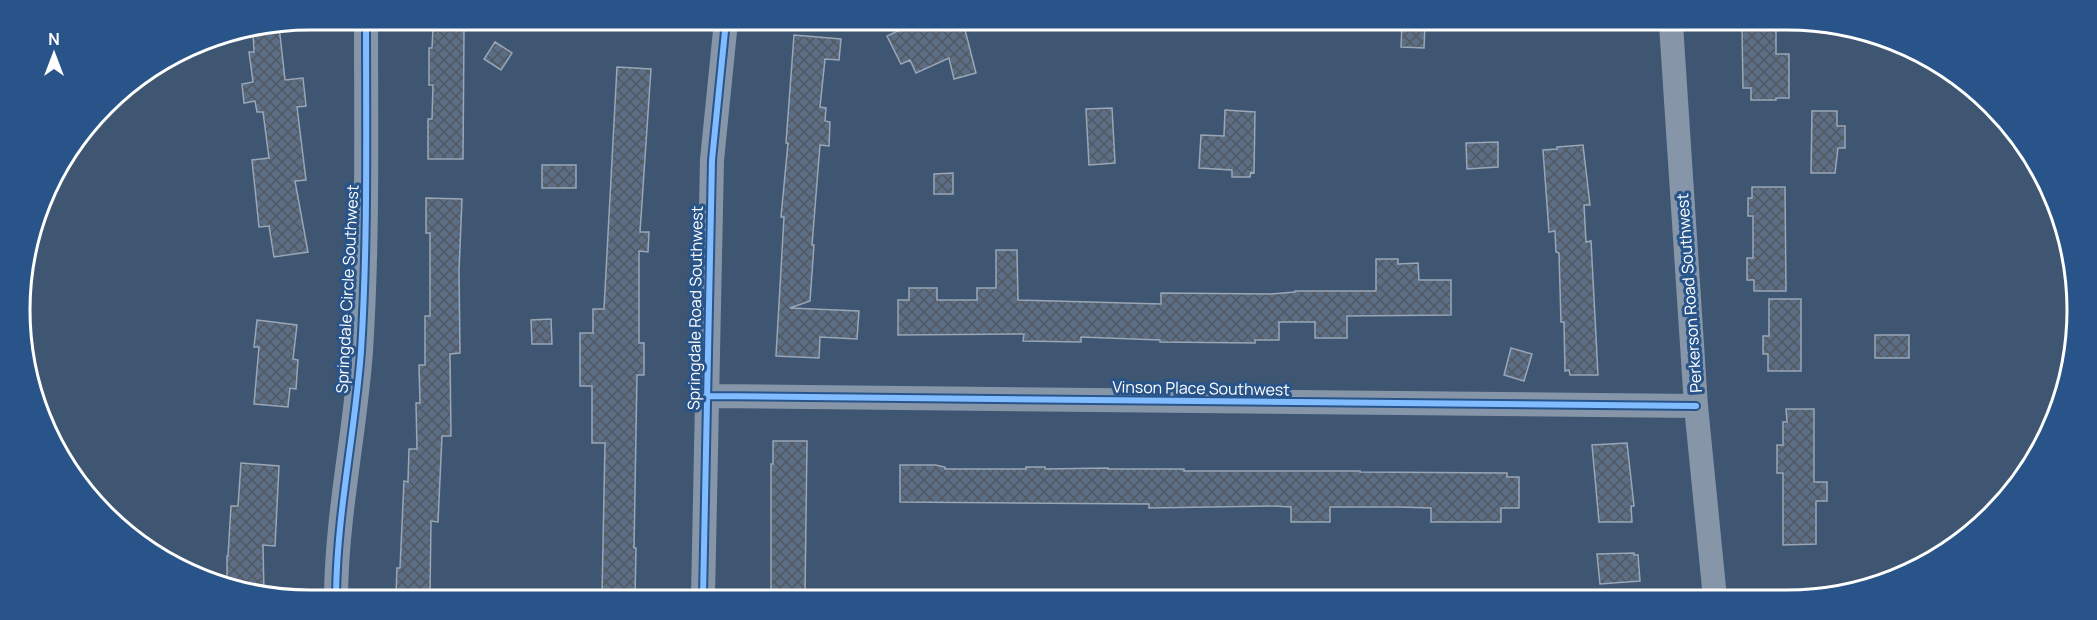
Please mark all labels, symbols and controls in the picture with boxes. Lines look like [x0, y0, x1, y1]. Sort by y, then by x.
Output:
north arrow [24, 24, 84, 84]
text: N [48, 28, 60, 50]
street label: Springdale Circle Southwest [331, 184, 363, 394]
street label: Perkerson Road Southwest [1671, 193, 1707, 393]
street label: Springdale Road Southwest [682, 206, 708, 410]
street label: Vinson Place Southwest [1112, 375, 1290, 401]

